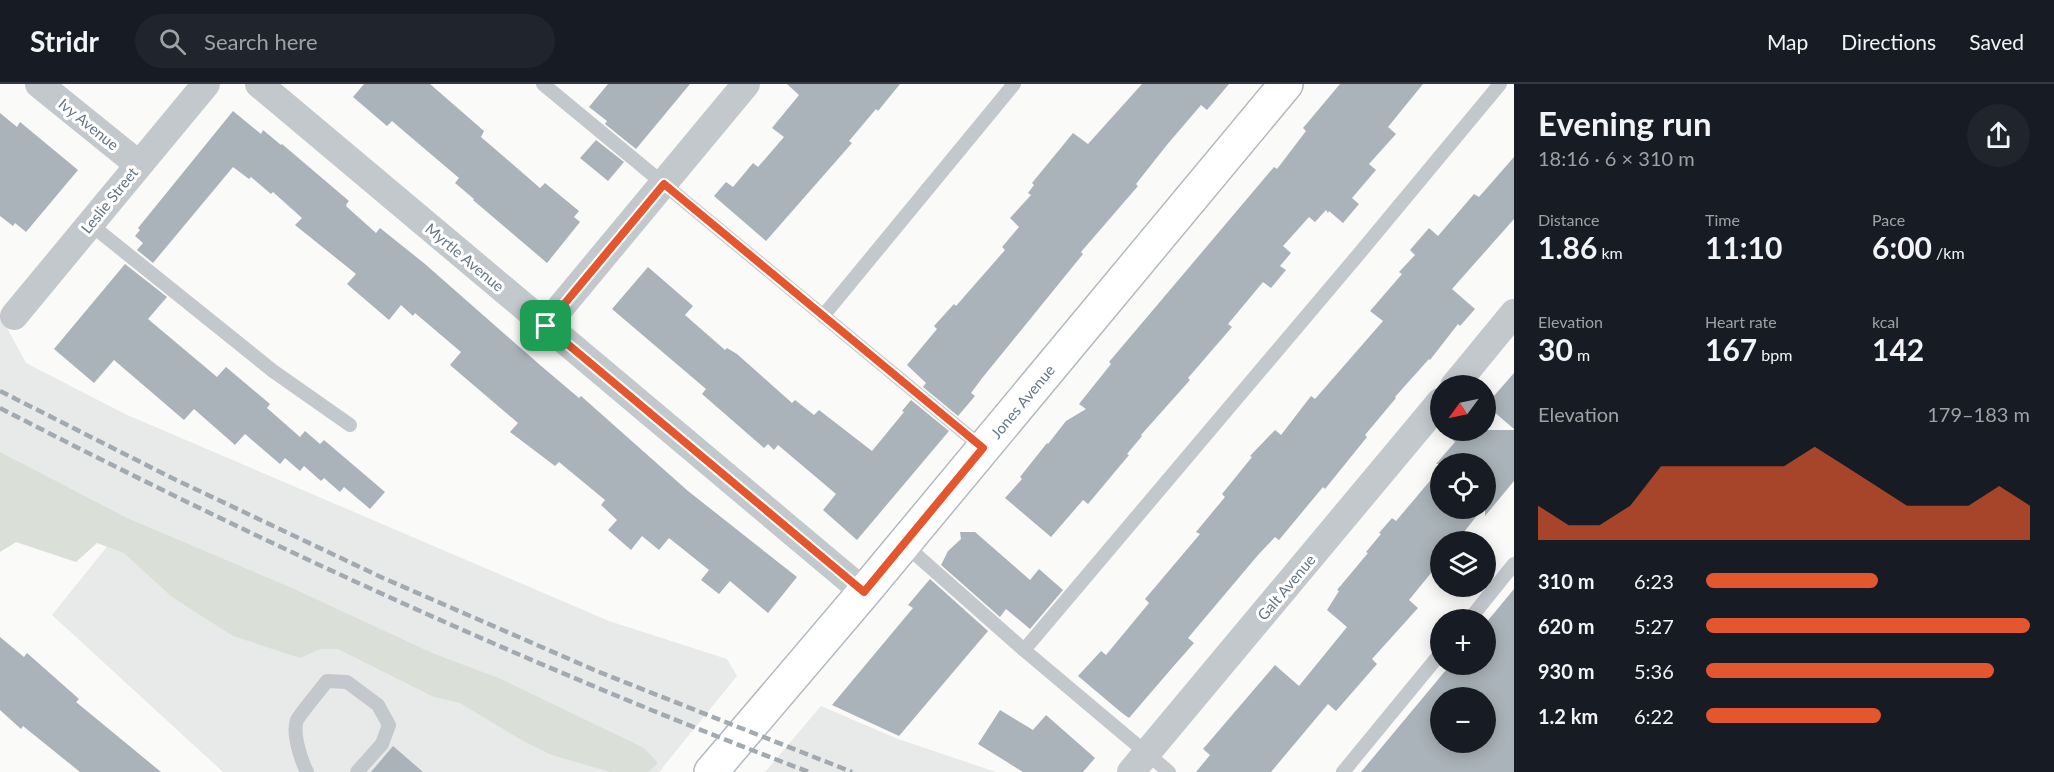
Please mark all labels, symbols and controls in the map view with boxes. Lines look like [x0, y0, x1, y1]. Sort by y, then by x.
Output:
search box [135, 14, 555, 68]
text: Stridr [30, 24, 99, 58]
icon: search [156, 25, 189, 58]
text: Search here [204, 28, 318, 55]
text: Map [1767, 29, 1808, 54]
text: Directions [1841, 29, 1936, 54]
text: Saved [1969, 29, 2024, 54]
street label: Ivy Avenue [55, 94, 123, 154]
text: Evening run [1538, 103, 1712, 143]
button: share [1967, 104, 2030, 167]
text: 18:16 · 6 × 310 m [1538, 146, 1695, 170]
street label: Leslie Street [77, 163, 142, 237]
text: Distance [1538, 210, 1599, 229]
text: Time [1705, 210, 1740, 229]
text: Pace [1872, 210, 1905, 229]
street label: Myrtle Avenue [422, 219, 508, 295]
text: 1.86 [1538, 229, 1597, 265]
text: 11:10 [1705, 229, 1782, 265]
text: 6:00 [1872, 229, 1932, 265]
text: km [1597, 243, 1623, 262]
text: /km [1932, 243, 1965, 262]
pin [520, 300, 571, 351]
icon: arrive [529, 309, 562, 342]
text: Elevation [1538, 312, 1603, 331]
text: Heart rate [1705, 312, 1777, 331]
text: kcal [1872, 312, 1899, 331]
text: 30 [1538, 331, 1573, 367]
text: 167 [1705, 331, 1757, 367]
text: 142 [1872, 331, 1924, 367]
text: m [1573, 345, 1590, 364]
text: bpm [1757, 345, 1792, 364]
street label: Jones Avenue [987, 361, 1058, 442]
north arrow [1430, 375, 1496, 441]
map controls [1430, 375, 1496, 753]
text: Elevation [1538, 402, 1619, 426]
text: 179–183 m [1927, 402, 2030, 426]
button: locate [1430, 453, 1496, 519]
button: layers [1430, 531, 1496, 597]
street label: Galt Avenue [1253, 550, 1319, 624]
text: 310 m [1538, 569, 1594, 593]
text: 6:23 [1634, 569, 1674, 593]
button: + [1430, 609, 1496, 675]
text: 620 m [1538, 614, 1594, 638]
text: 5:27 [1634, 614, 1674, 638]
text: 930 m [1538, 659, 1594, 683]
text: 5:36 [1634, 659, 1674, 683]
button: − [1430, 687, 1496, 753]
text: 1.2 km [1538, 704, 1598, 728]
text: 6:22 [1634, 704, 1674, 728]

